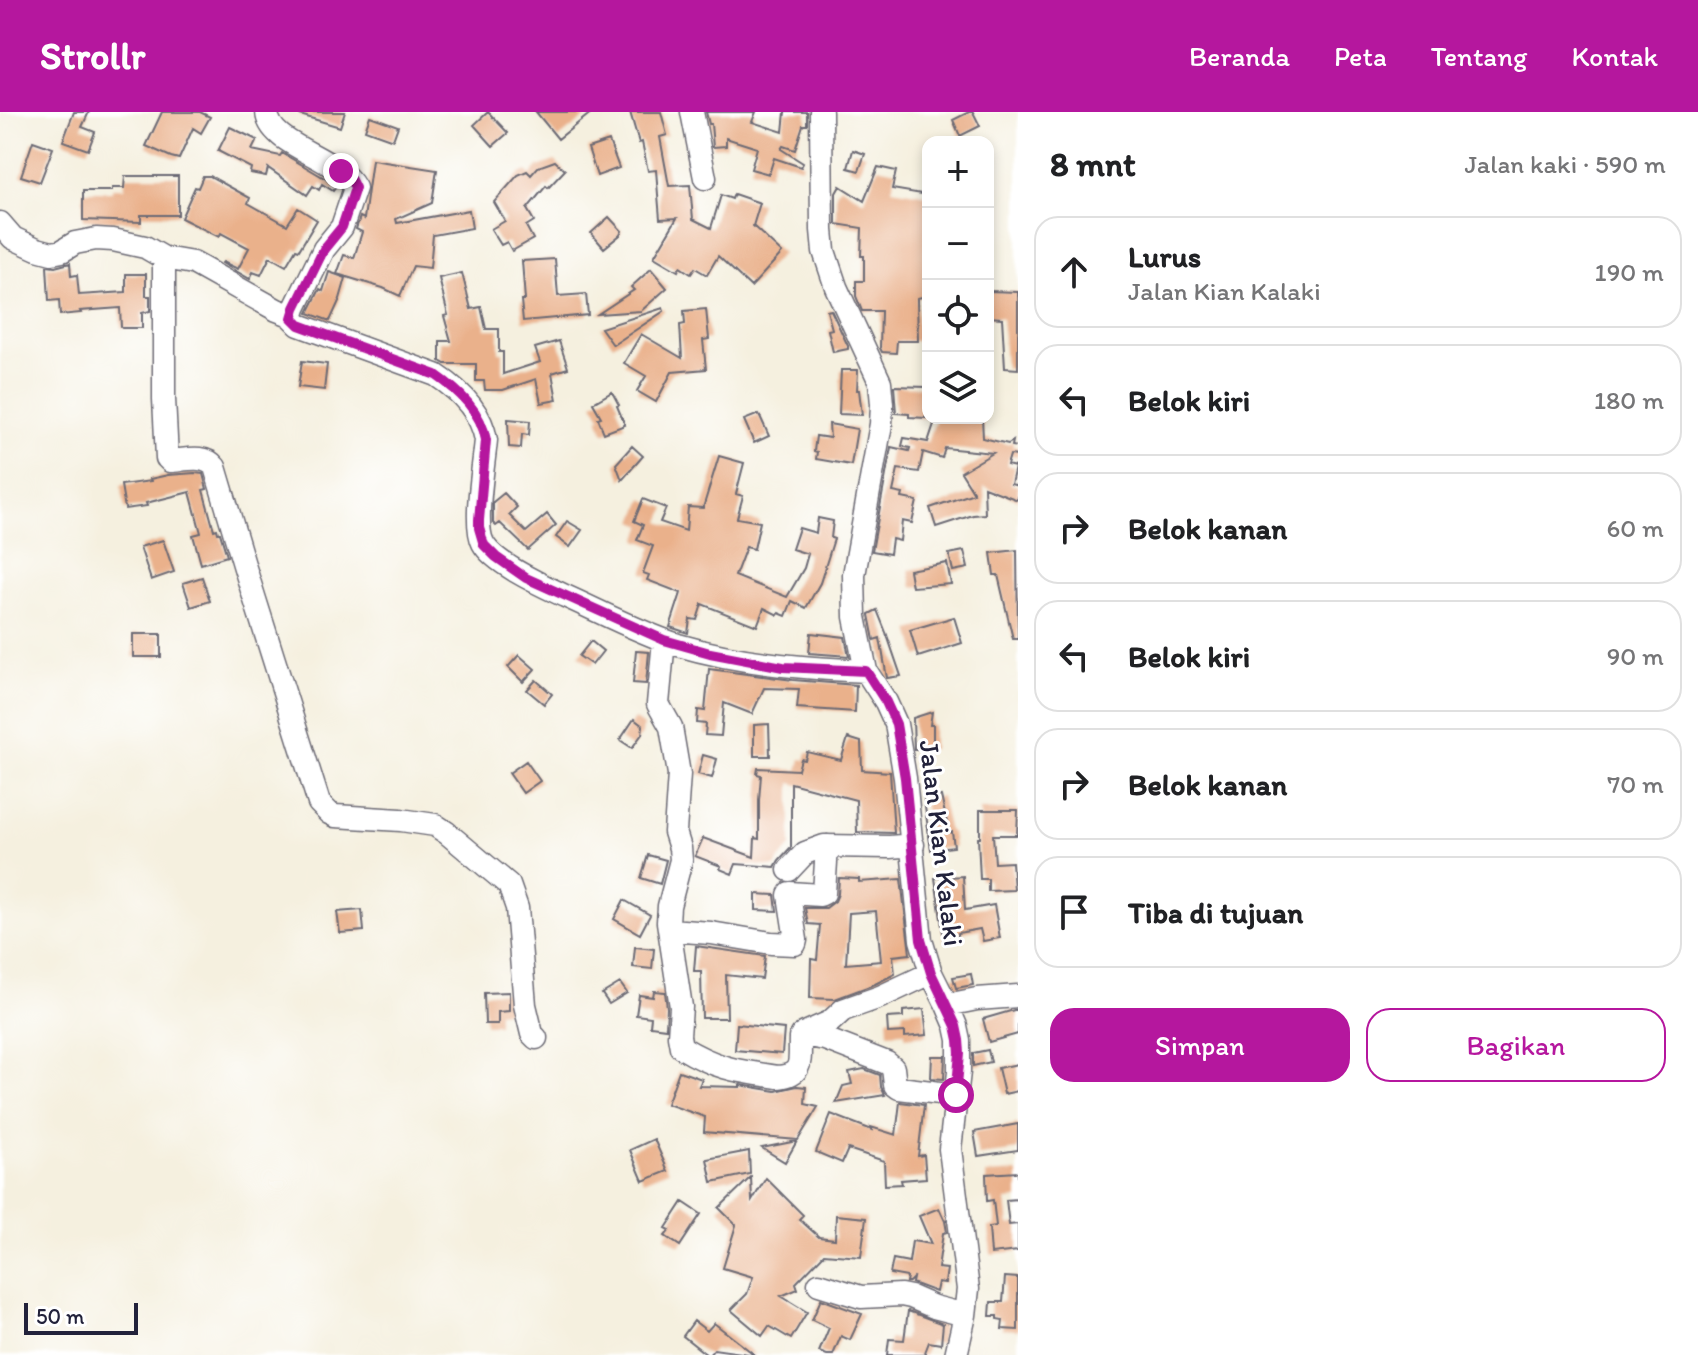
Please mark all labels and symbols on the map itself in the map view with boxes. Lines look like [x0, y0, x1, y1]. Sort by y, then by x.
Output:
route end [323, 153, 359, 189]
street label: Jalan Kian Kalaki [912, 738, 972, 948]
route start [938, 1077, 974, 1113]
scale bar [24, 1299, 138, 1335]

